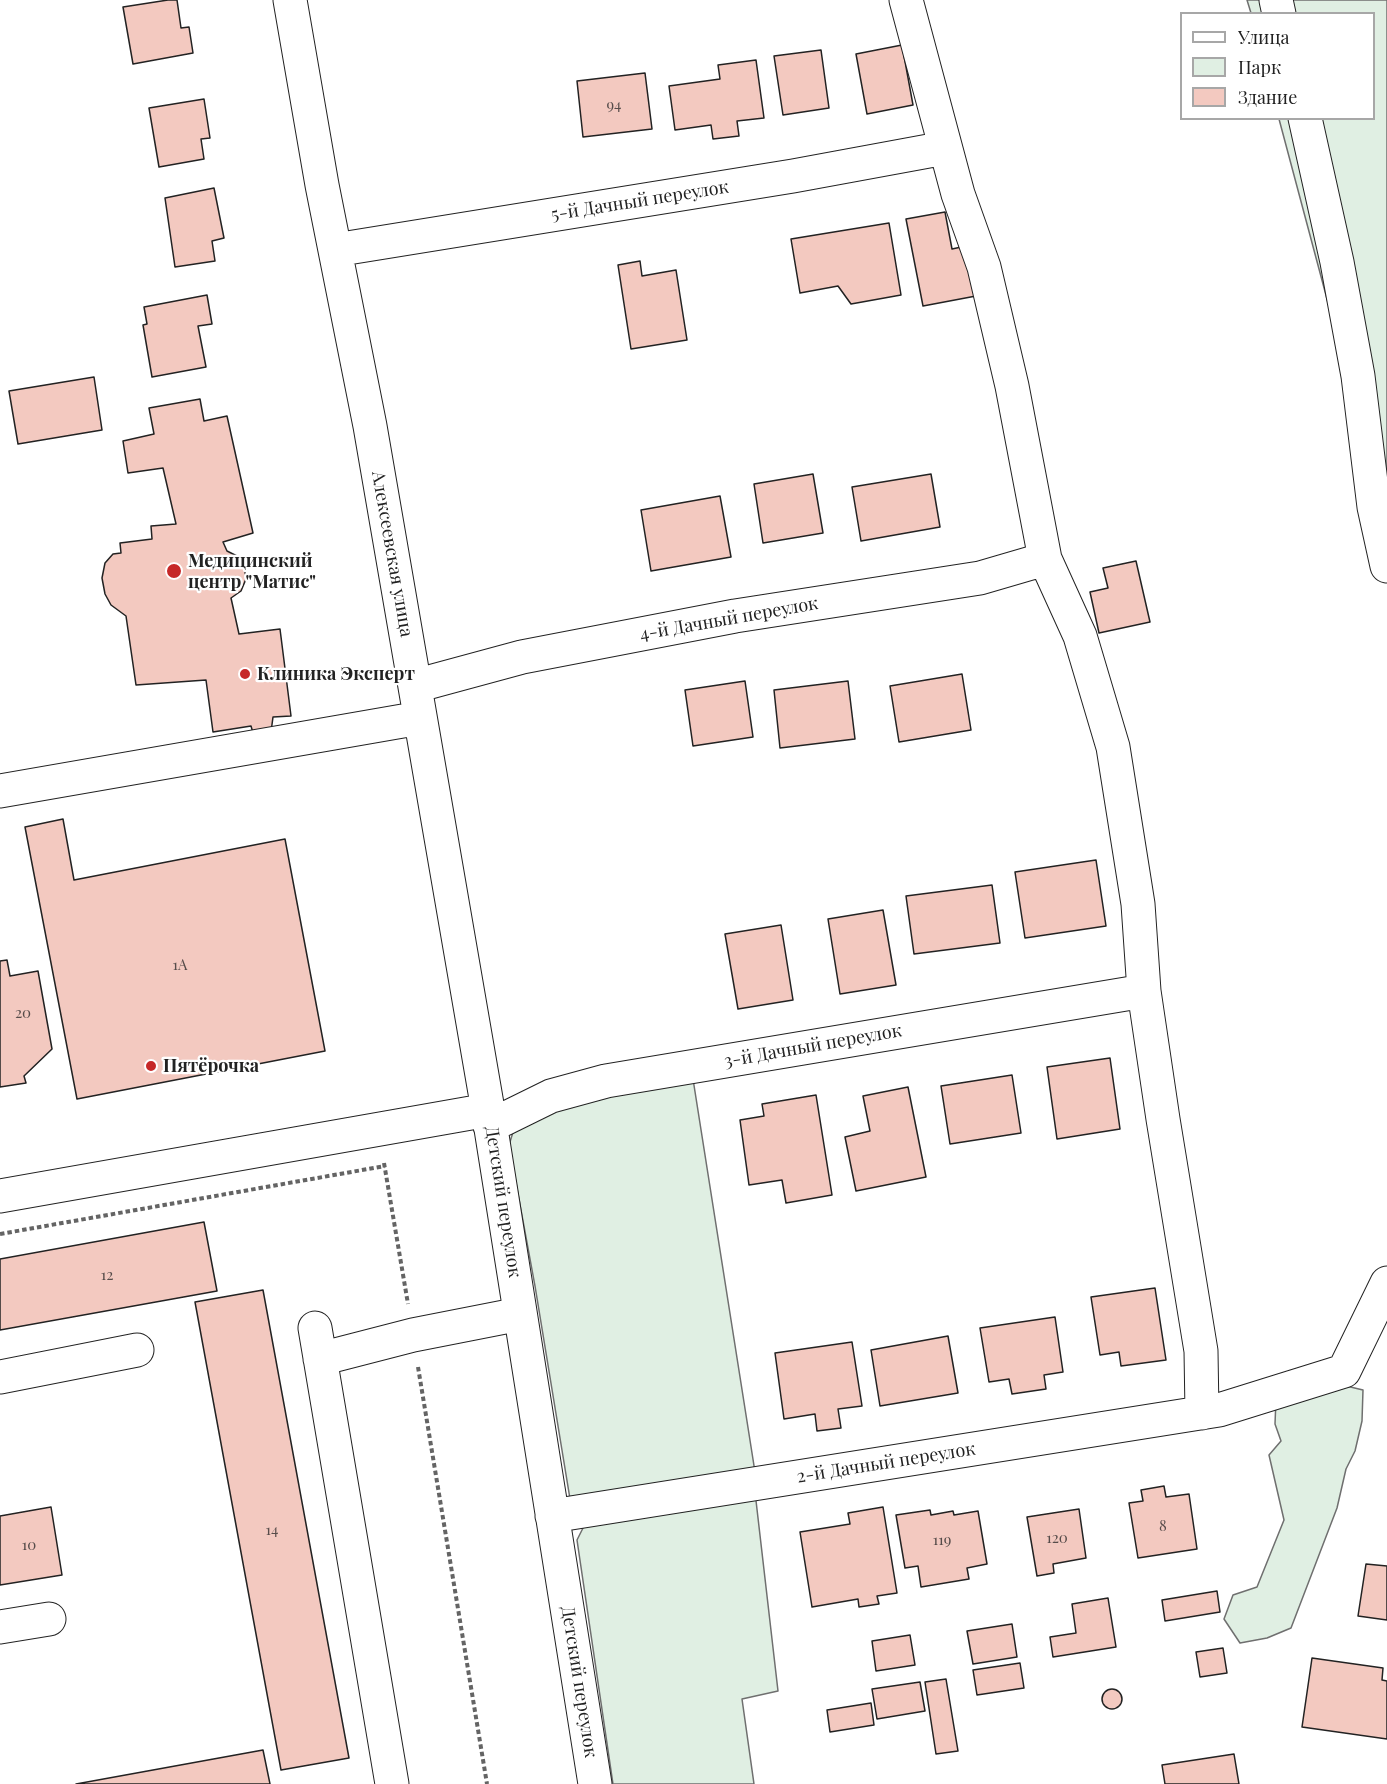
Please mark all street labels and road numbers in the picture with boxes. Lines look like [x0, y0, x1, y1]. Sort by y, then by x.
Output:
street label: 5-й Дачный переулок [550, 176, 730, 226]
street label: Алексеевская улица [367, 469, 417, 639]
street label: 4-й Дачный переулок [638, 593, 820, 645]
street label: 3-й Дачный переулок [722, 1020, 904, 1072]
street label: Детский переулок [480, 1125, 526, 1279]
street label: 2-й Дачный переулок [795, 1438, 977, 1488]
street label: Детский переулок [556, 1605, 602, 1759]

